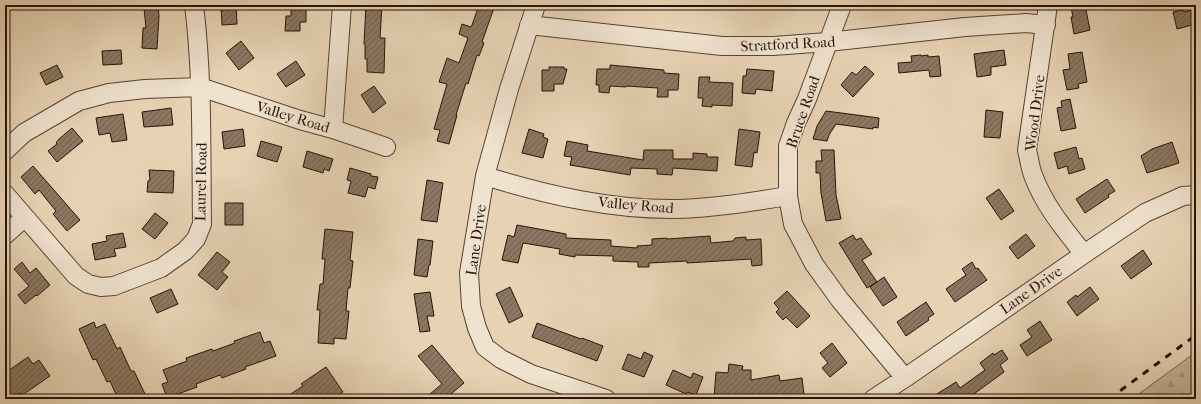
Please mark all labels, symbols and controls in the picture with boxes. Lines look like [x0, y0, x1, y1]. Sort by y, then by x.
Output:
street label: Stratford Road [740, 32, 837, 55]
street label: Bruce Road [782, 73, 824, 151]
street label: Wood Drive [1021, 73, 1049, 153]
street label: Valley Road [253, 97, 333, 137]
street label: Laurel Road [191, 142, 211, 222]
street label: Valley Road [596, 193, 675, 217]
street label: Lane Drive [462, 203, 490, 277]
street label: Lane Drive [996, 262, 1066, 318]

